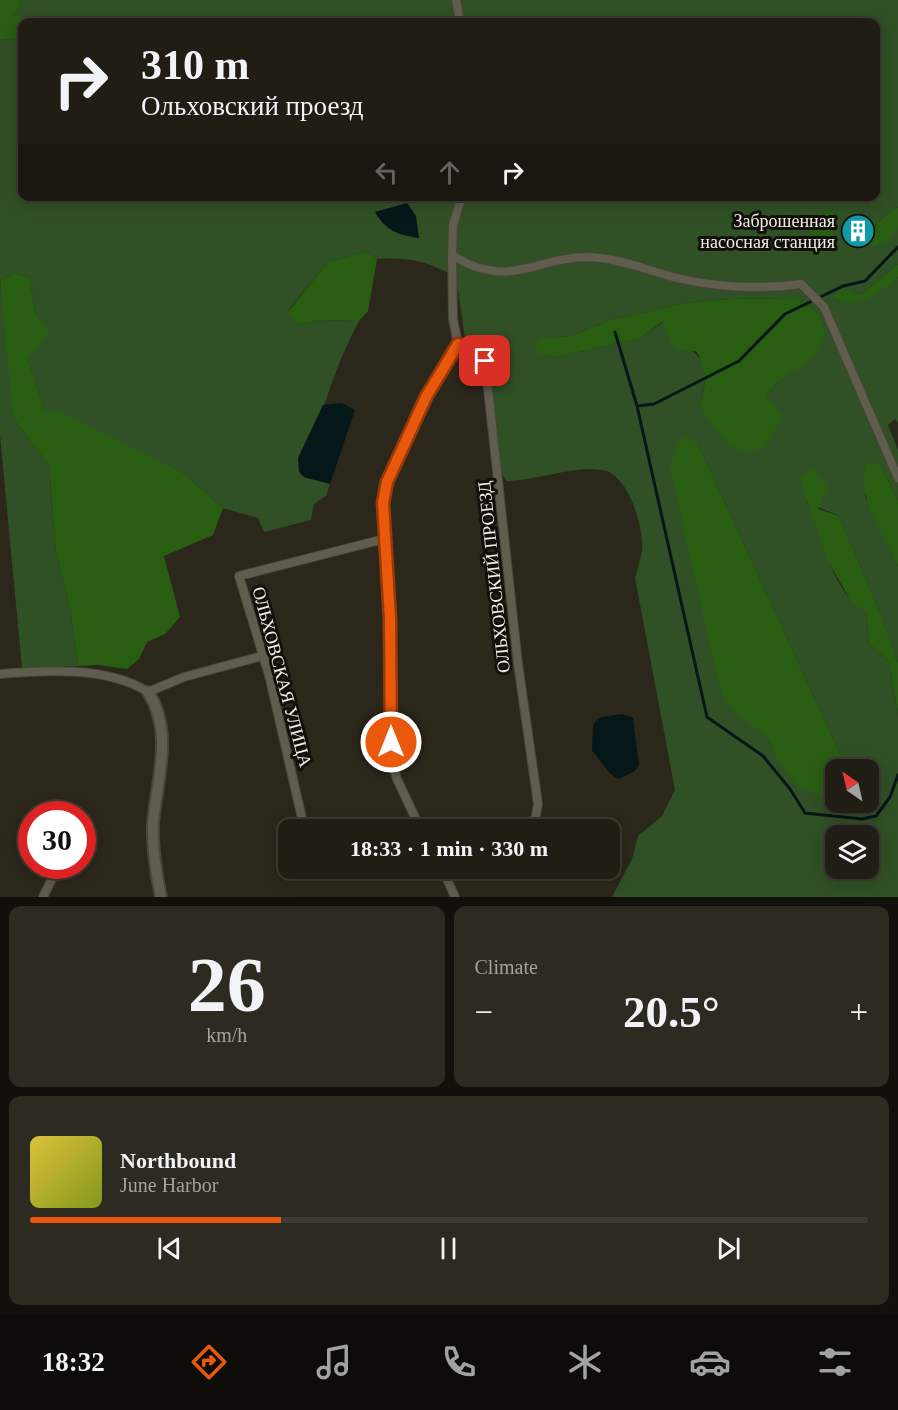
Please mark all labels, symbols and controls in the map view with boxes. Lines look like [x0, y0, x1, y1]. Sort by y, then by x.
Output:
icon: right [42, 42, 120, 120]
text: 310 m [141, 42, 250, 88]
text: Ольховский проезд [141, 91, 364, 121]
icon: left [370, 156, 403, 189]
icon: ahead [433, 156, 466, 189]
icon: right [496, 156, 529, 189]
place label: Заброшенная насосная станция [700, 211, 835, 252]
building icon: Заброшенная насосная станция [840, 213, 876, 249]
pin [459, 335, 510, 386]
icon: arrive [468, 344, 501, 377]
street label: ОЛЬХОВСКИЙ ПРОЕЗД [474, 480, 514, 674]
street label: ОЛЬХОВСКАЯ УЛИЦА [248, 585, 316, 769]
position arrow [359, 710, 423, 774]
north arrow [825, 759, 879, 813]
map controls [825, 759, 879, 879]
speed limit sign: 30 [18, 801, 96, 879]
button: layers [825, 825, 879, 879]
text: 18:33 · 1 min · 330 m [350, 836, 548, 861]
text: 26 [188, 941, 266, 1028]
text: Climate [475, 956, 538, 978]
text: 20.5° [623, 987, 720, 1037]
text: − [475, 994, 493, 1030]
text: + [849, 994, 868, 1030]
text: km/h [206, 1024, 247, 1046]
text: Northbound [120, 1148, 236, 1173]
text: June Harbor [120, 1174, 218, 1196]
icon: previous [153, 1232, 186, 1265]
icon: pause [432, 1232, 465, 1265]
icon: next [712, 1232, 745, 1265]
icon: directions [188, 1341, 230, 1383]
icon: music [313, 1341, 355, 1383]
icon: phone [438, 1341, 480, 1383]
icon: climate [564, 1341, 606, 1383]
icon: car [689, 1341, 731, 1383]
icon: filters [814, 1341, 856, 1383]
text: 18:32 [42, 1347, 105, 1377]

